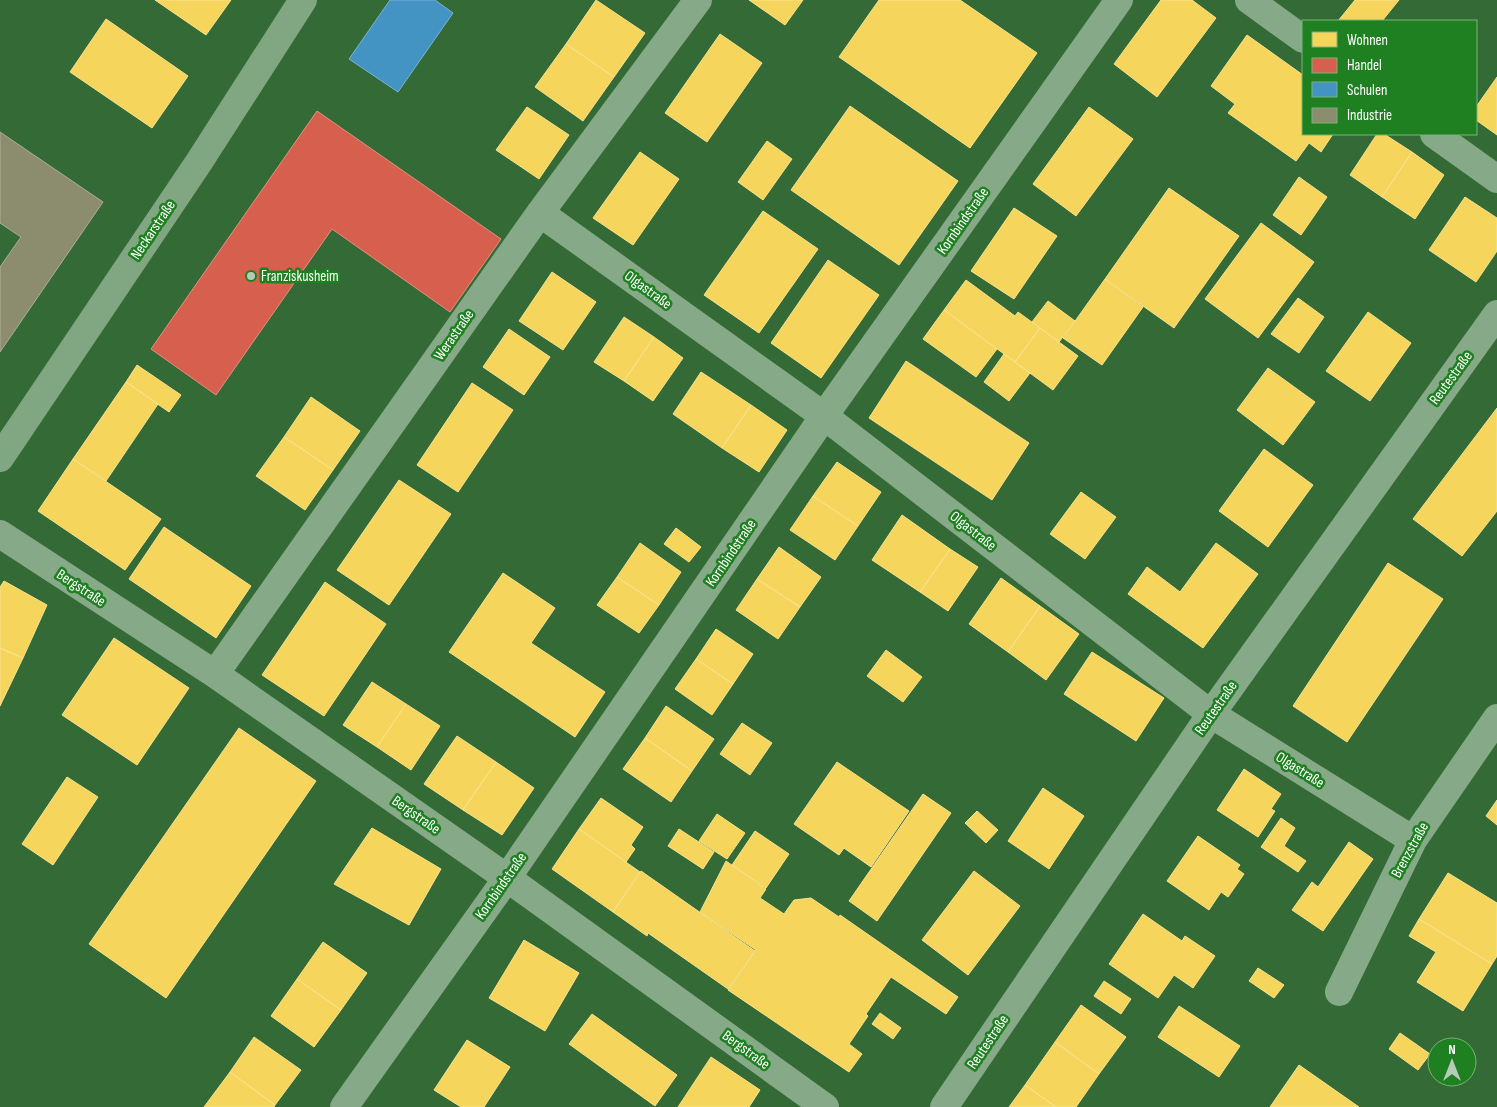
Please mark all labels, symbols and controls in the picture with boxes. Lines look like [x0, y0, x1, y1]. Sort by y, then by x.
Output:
legend [1302, 20, 1477, 135]
text: Wohnen [1347, 31, 1388, 50]
text: Handel [1347, 56, 1382, 75]
text: Schulen [1347, 81, 1387, 100]
text: Industrie [1347, 106, 1392, 125]
street label: Kornbindstraße [933, 184, 993, 258]
street label: Neckarstraße [126, 197, 180, 263]
street label: Olgastraße [621, 266, 675, 314]
place label: Franziskusheim [261, 267, 339, 286]
marker: Franziskusheim [245, 270, 257, 282]
street label: Werastraße [430, 306, 478, 364]
street label: Reutestraße [1425, 347, 1477, 409]
street label: Olgastraße [946, 507, 1000, 555]
street label: Kornbindstraße [702, 516, 760, 590]
street label: Bergstraße [53, 565, 109, 611]
street label: Reutestraße [1191, 677, 1241, 739]
street label: Olgastraße [1272, 748, 1328, 792]
street label: Bergstraße [388, 792, 444, 838]
street label: Brenzstraße [1387, 819, 1433, 881]
street label: Kornbindstraße [471, 849, 531, 923]
street label: Reutestraße [963, 1011, 1013, 1073]
street label: Bergstraße [718, 1026, 774, 1074]
north arrow [1427, 1037, 1477, 1087]
text: N [1448, 1041, 1456, 1058]

